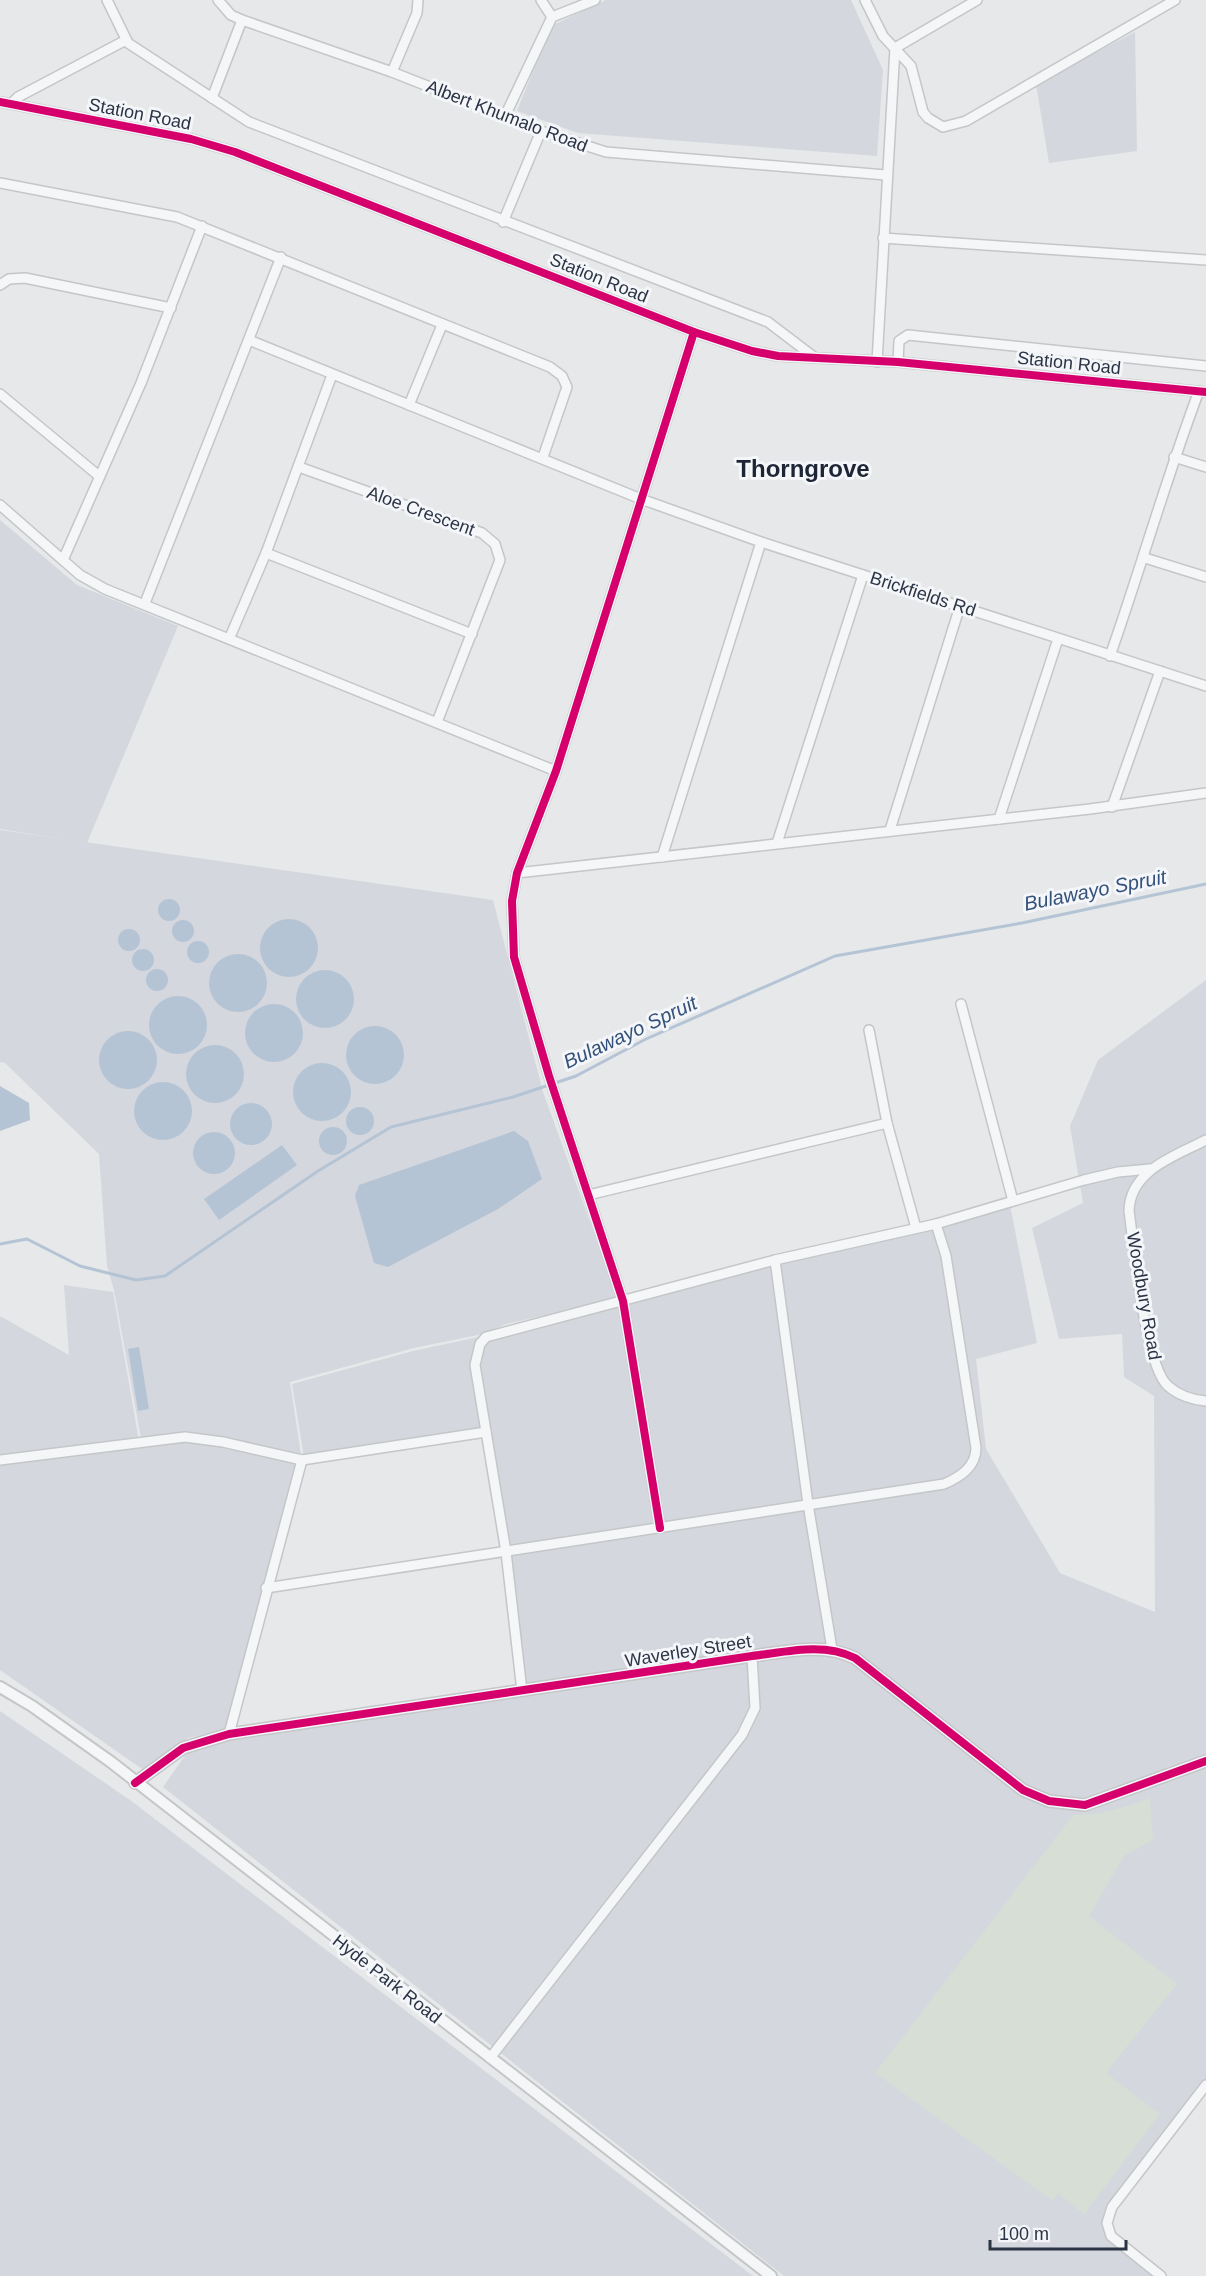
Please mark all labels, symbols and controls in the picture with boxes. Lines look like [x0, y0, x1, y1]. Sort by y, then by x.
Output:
street label: Albert Khumalo Road [424, 76, 590, 156]
street label: Station Road [87, 94, 193, 134]
street label: Station Road [547, 249, 651, 307]
street label: Station Road [1016, 348, 1122, 378]
district label: Thorngrove [736, 455, 870, 482]
street label: Aloe Crescent [364, 482, 478, 540]
street label: Brickfields Rd [868, 567, 978, 621]
water label: Bulawayo Spruit [1022, 865, 1169, 915]
water label: Bulawayo Spruit [560, 991, 701, 1073]
street label: Woodbury Road [1123, 1230, 1165, 1362]
street label: Waverley Street [624, 1631, 752, 1671]
street label: Hyde Park Road [329, 1930, 445, 2028]
scale bar [990, 2213, 1126, 2251]
text: 100 m [999, 2224, 1049, 2244]

